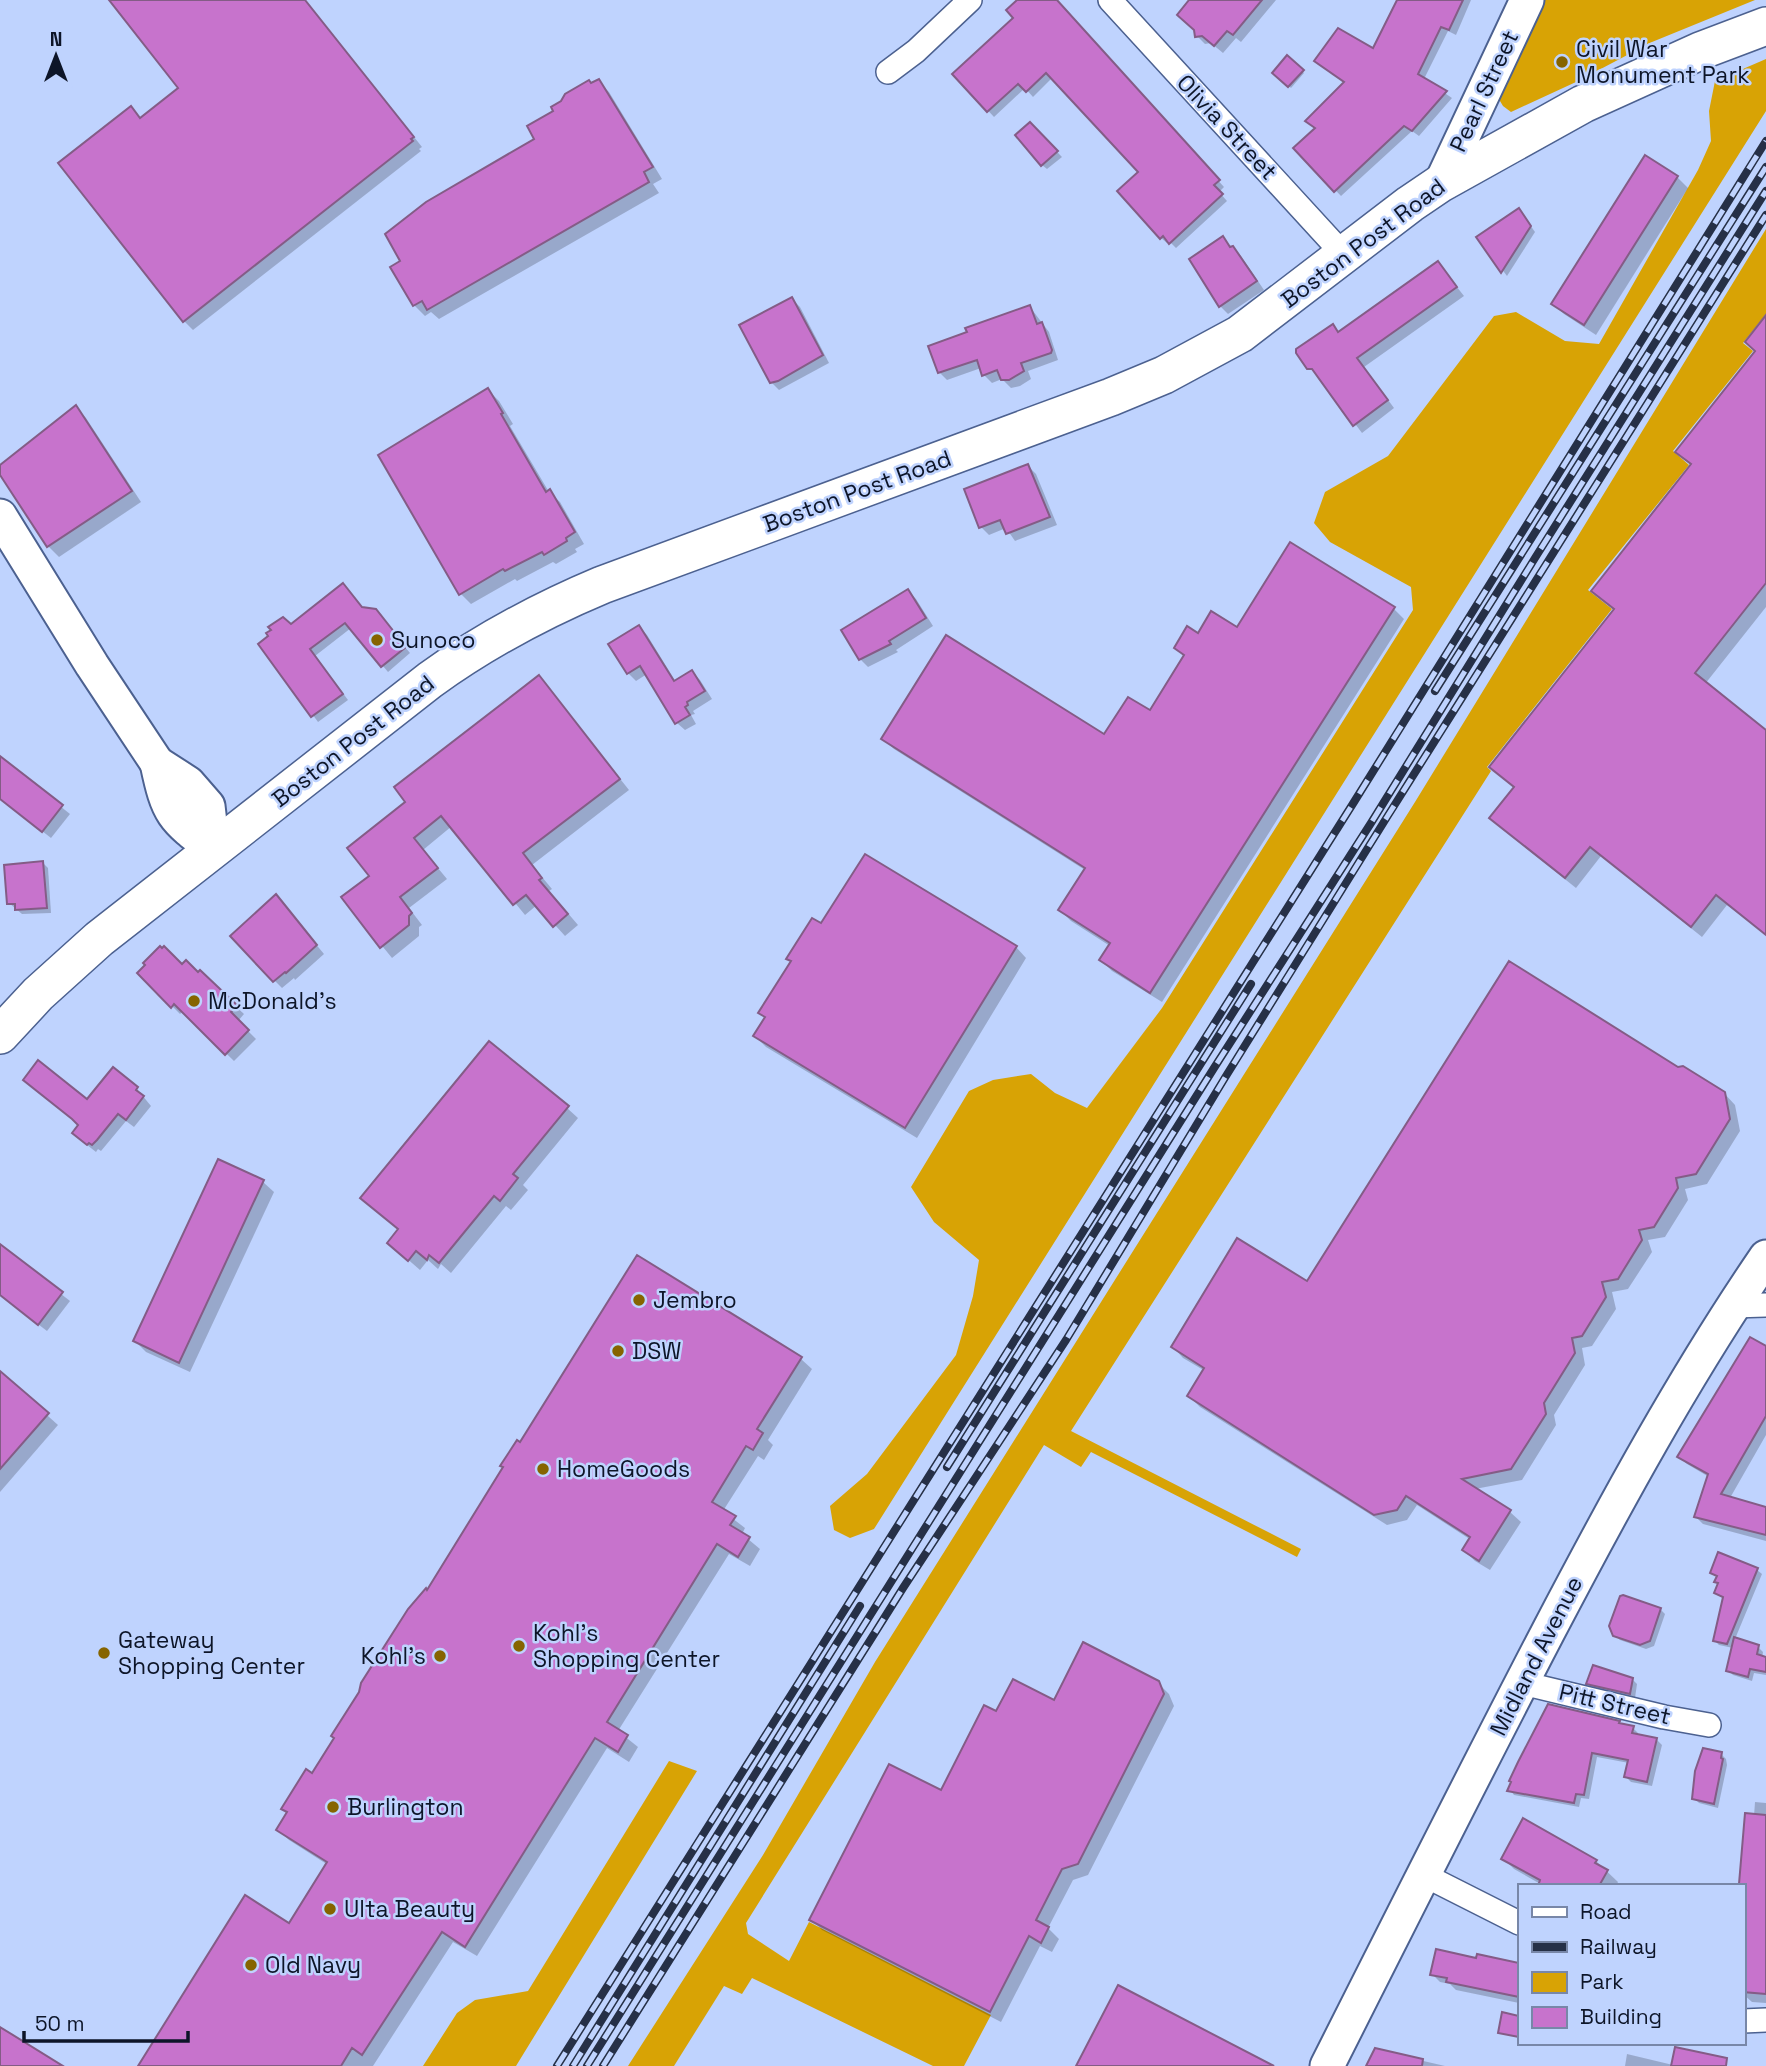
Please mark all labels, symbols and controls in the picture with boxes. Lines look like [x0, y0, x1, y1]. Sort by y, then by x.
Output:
north arrow [21, 21, 91, 91]
street label: Pearl Street [1443, 25, 1525, 157]
text: N [50, 27, 62, 52]
place label: Civil War Monument Park [1576, 34, 1750, 90]
marker: Civil War Monument Park [1554, 54, 1570, 70]
street label: Olivia Street [1170, 68, 1284, 186]
street label: Boston Post Road [1275, 171, 1451, 315]
street label: Boston Post Road [759, 443, 955, 539]
place label: Sunoco [391, 625, 475, 655]
marker: Sunoco [369, 632, 385, 648]
street label: Boston Post Road [266, 668, 440, 814]
place label: McDonald's [208, 986, 337, 1016]
marker: McDonald's [186, 993, 202, 1009]
place label: Jembro [653, 1285, 737, 1315]
marker: Jembro [631, 1292, 647, 1308]
place label: DSW [632, 1336, 681, 1366]
marker: DSW [610, 1343, 626, 1359]
place label: HomeGoods [557, 1454, 690, 1484]
marker: HomeGoods [535, 1461, 551, 1477]
street label: Midland Avenue [1483, 1571, 1589, 1741]
place label: Kohl's Shopping Center [533, 1618, 720, 1674]
place label: Gateway Shopping Center [118, 1625, 305, 1681]
marker: Kohl's Shopping Center [511, 1638, 527, 1654]
place label: Kohl's [361, 1641, 426, 1671]
marker: Gateway Shopping Center [96, 1645, 112, 1661]
marker: Kohl's [432, 1648, 448, 1664]
street label: Pitt Street [1556, 1677, 1674, 1731]
place label: Burlington [347, 1792, 464, 1822]
marker: Burlington [325, 1799, 341, 1815]
legend [1518, 1884, 1745, 2045]
place label: Ulta Beauty [344, 1894, 475, 1924]
text: Road [1580, 1898, 1632, 1925]
marker: Ulta Beauty [322, 1901, 338, 1917]
text: Railway [1580, 1933, 1657, 1960]
place label: Old Navy [265, 1950, 361, 1980]
marker: Old Navy [243, 1957, 259, 1973]
text: Park [1580, 1968, 1624, 1995]
scale bar [24, 2000, 189, 2044]
text: Building [1580, 2003, 1662, 2030]
text: 50 m [35, 2010, 85, 2037]

